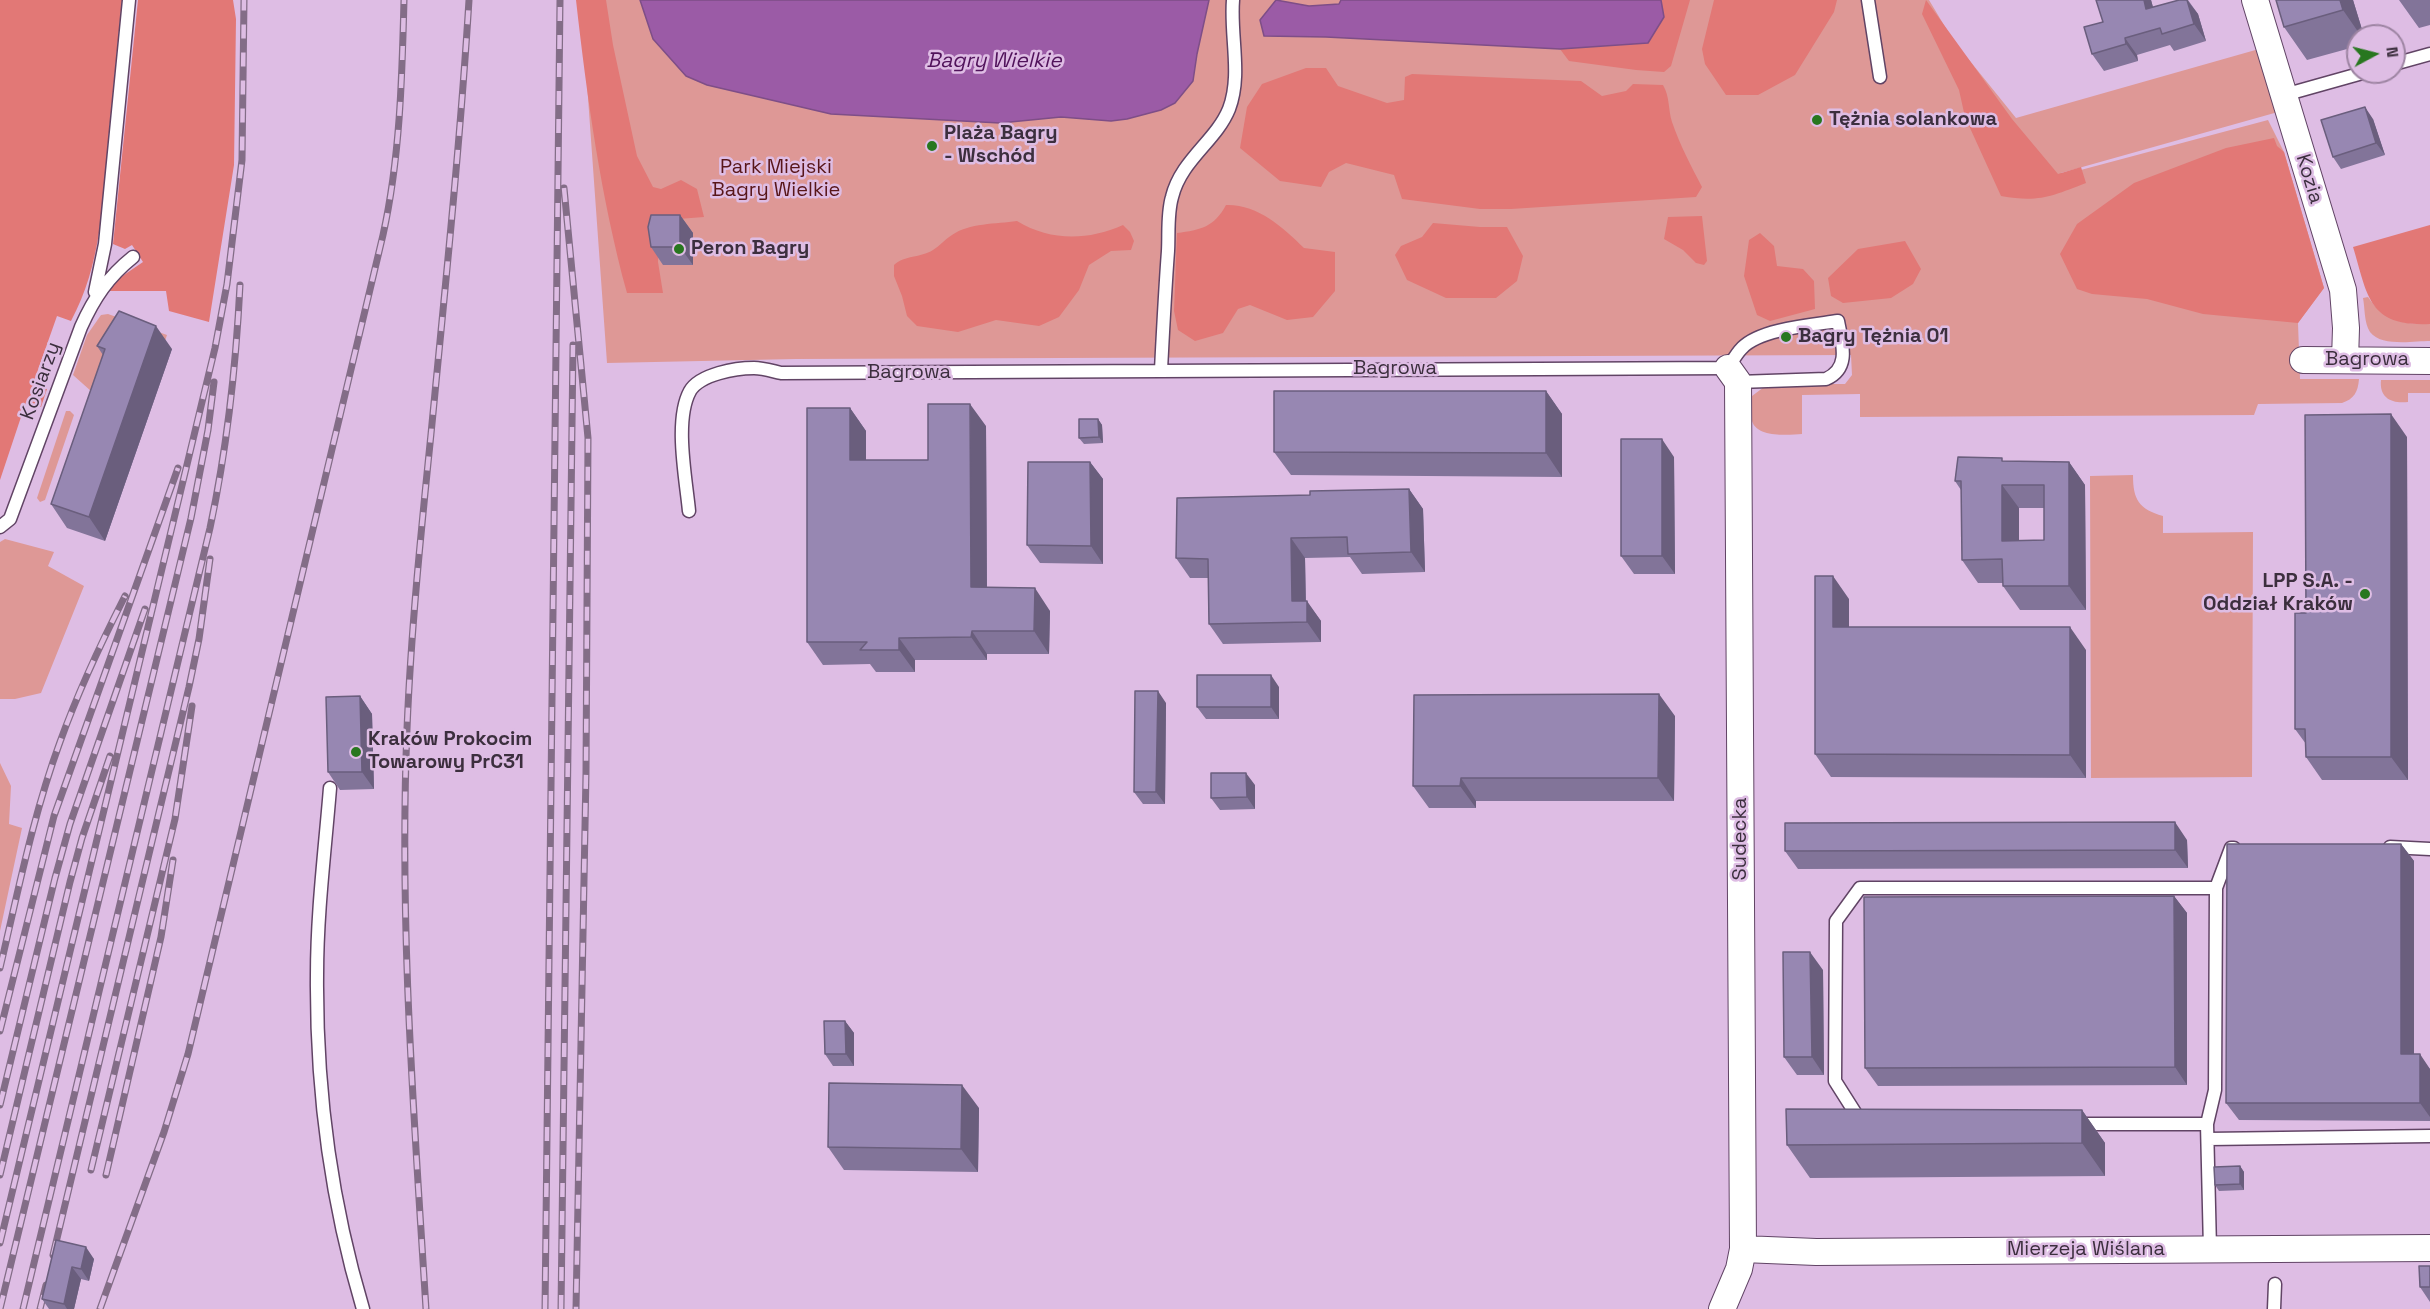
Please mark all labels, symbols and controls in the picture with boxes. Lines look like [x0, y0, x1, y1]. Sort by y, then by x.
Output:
north arrow [2346, 24, 2406, 84]
text: N [2381, 45, 2403, 59]
water label: Bagry Wielkie [926, 48, 1062, 74]
place label: Tężnia solankowa [1829, 108, 1997, 132]
marker: Tężnia solankowa [1810, 113, 1824, 127]
place label: Plaża Bagry - Wschód [944, 122, 1058, 169]
marker: Plaża Bagry - Wschód [925, 139, 939, 153]
street label: Kozia [2290, 151, 2328, 207]
park label: Park Miejski Bagry Wielkie [712, 156, 840, 203]
place label: Peron Bagry [691, 237, 809, 261]
marker: Peron Bagry [672, 242, 686, 256]
place label: Bagry Tężnia 01 [1798, 325, 1949, 349]
marker: Bagry Tężnia 01 [1779, 330, 1793, 344]
street label: Kosiarzy [16, 339, 66, 423]
street label: Bagrowa [2325, 348, 2409, 372]
street label: Bagrowa [1353, 357, 1437, 381]
street label: Bagrowa [867, 361, 951, 385]
place label: LPP S.A. - Oddział Kraków [2203, 570, 2353, 617]
marker: LPP S.A. - Oddział Kraków [2358, 587, 2372, 601]
place label: Kraków Prokocim Towarowy PrC31 [368, 728, 532, 775]
marker: Kraków Prokocim Towarowy PrC31 [349, 745, 363, 759]
street label: Sudecka [1729, 797, 1753, 881]
street label: Mierzeja Wiślana [2007, 1238, 2165, 1262]

